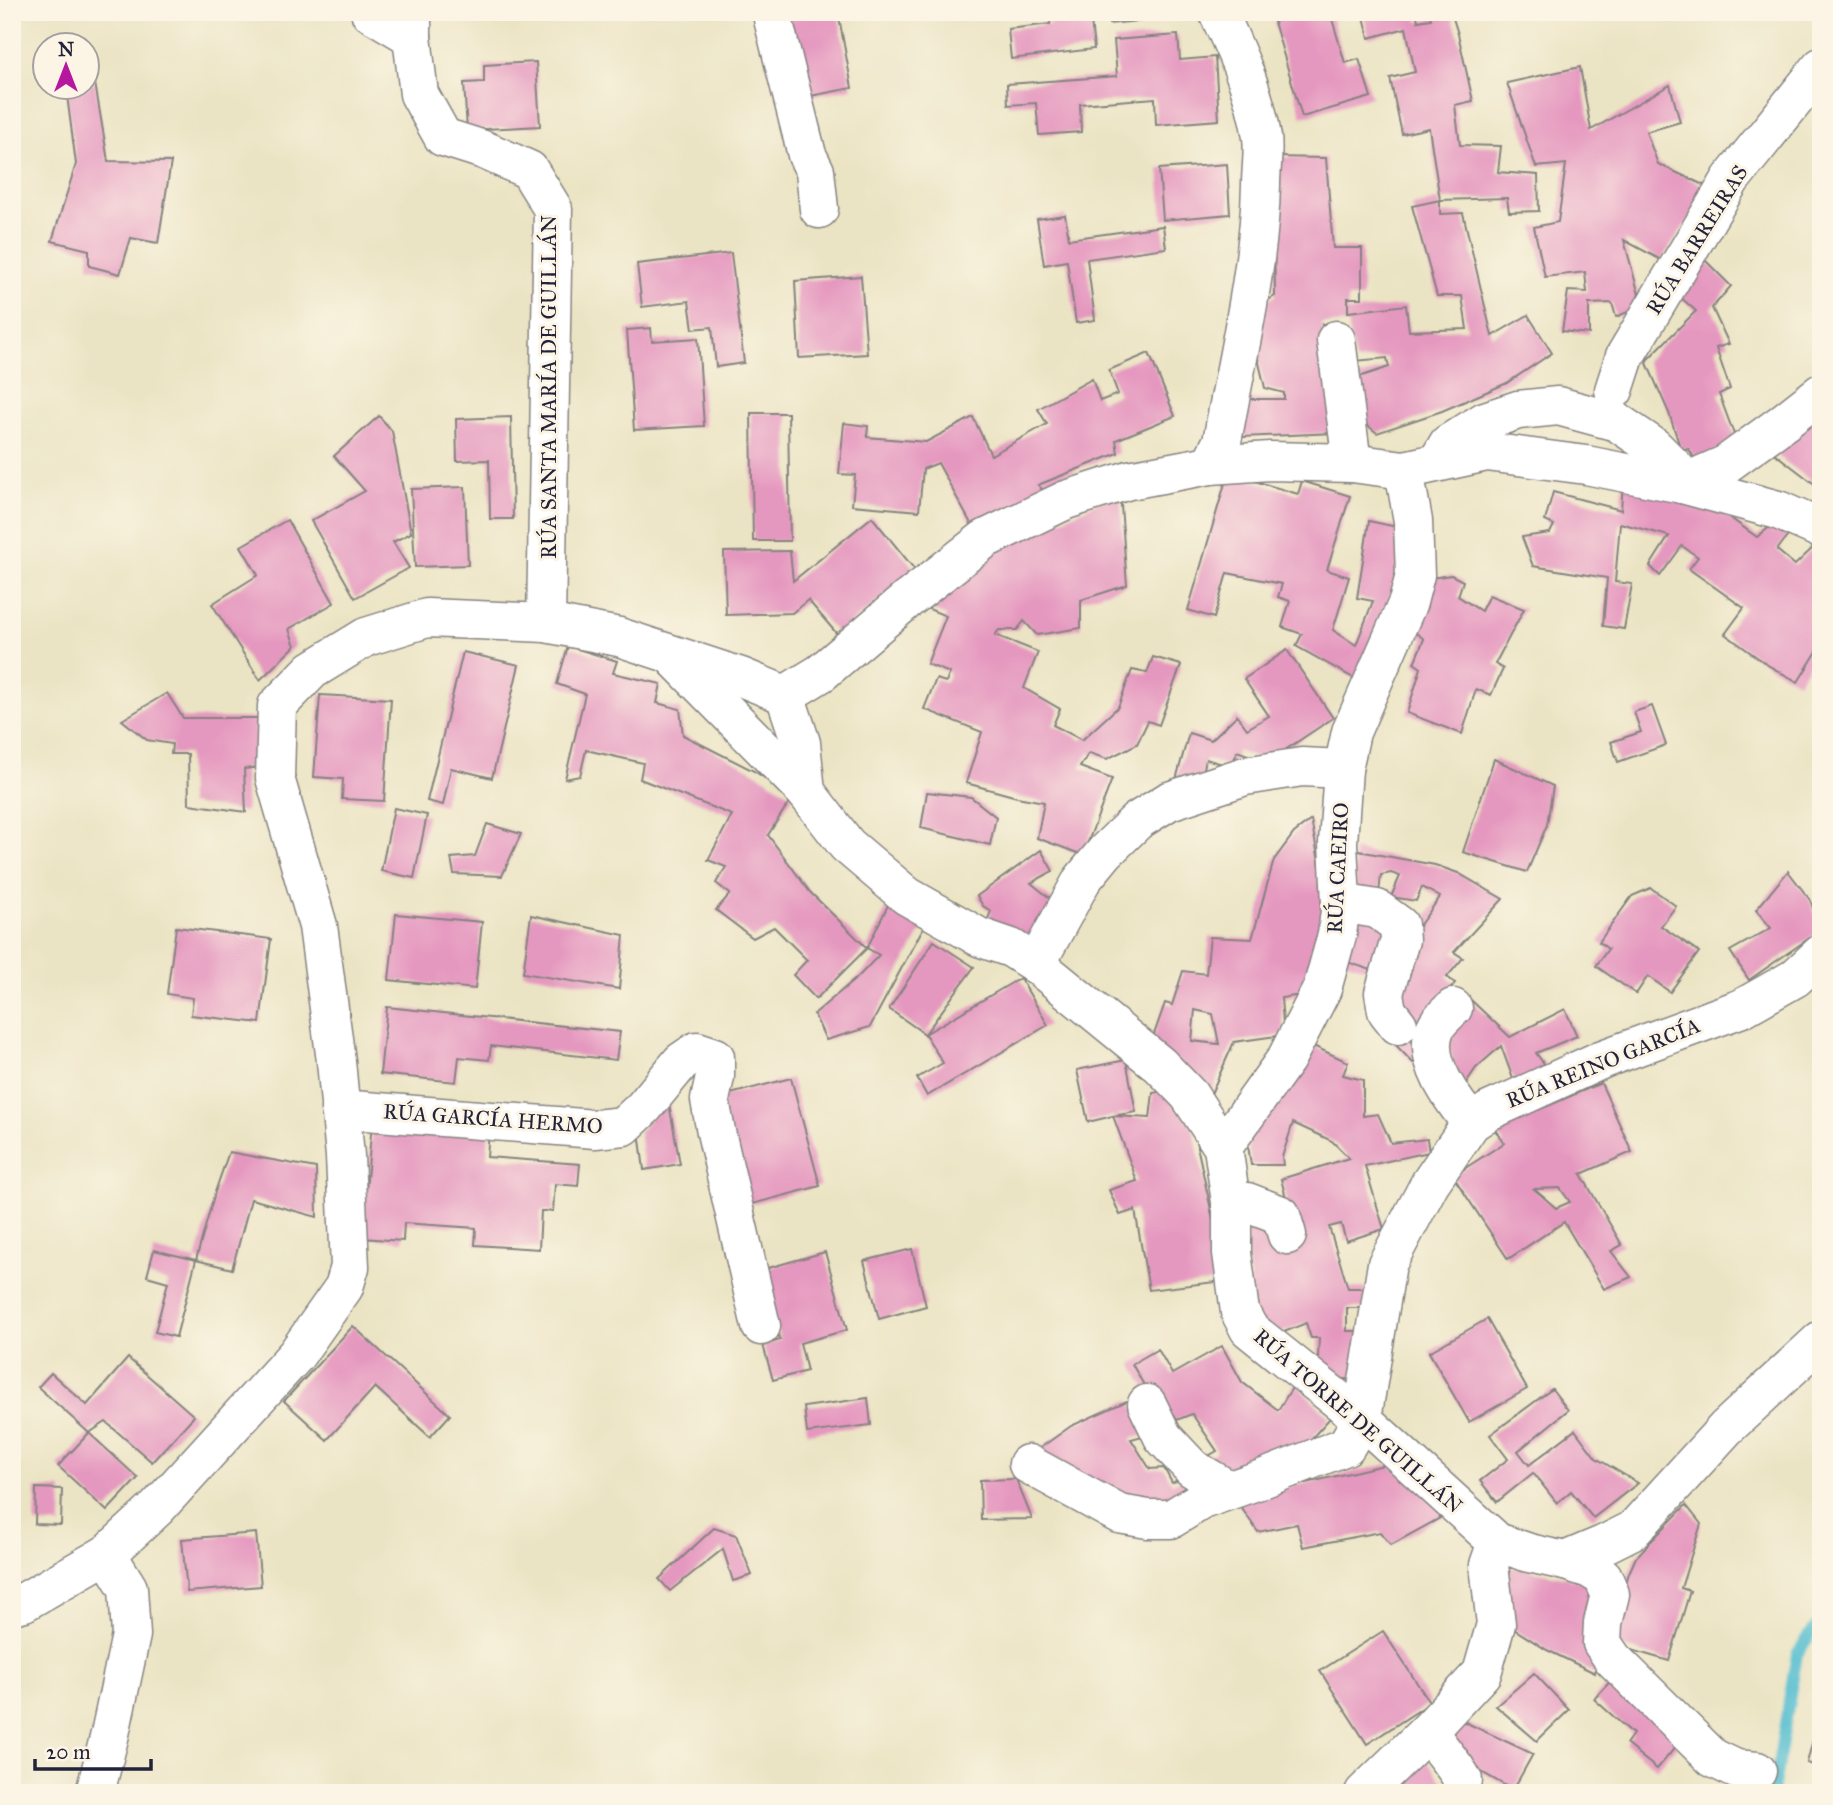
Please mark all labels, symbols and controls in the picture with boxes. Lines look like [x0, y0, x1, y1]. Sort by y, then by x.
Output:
north arrow [32, 32, 102, 102]
text: N [58, 38, 74, 61]
street label: RÚA BARREIRAS [1640, 160, 1753, 319]
street label: RÚA SANTA MARÍA DE GUILLÁN [535, 215, 562, 559]
street label: RÚA CAEIRO [1321, 802, 1354, 934]
street label: RÚA REINO GARCÍA [1502, 1011, 1704, 1114]
street label: RÚA GARCÍA HERMO [382, 1097, 604, 1140]
street label: RÚA TORRE DE GUILLÁN [1248, 1322, 1469, 1519]
scale bar [35, 1728, 150, 1772]
text: 20 m [46, 1739, 91, 1765]

